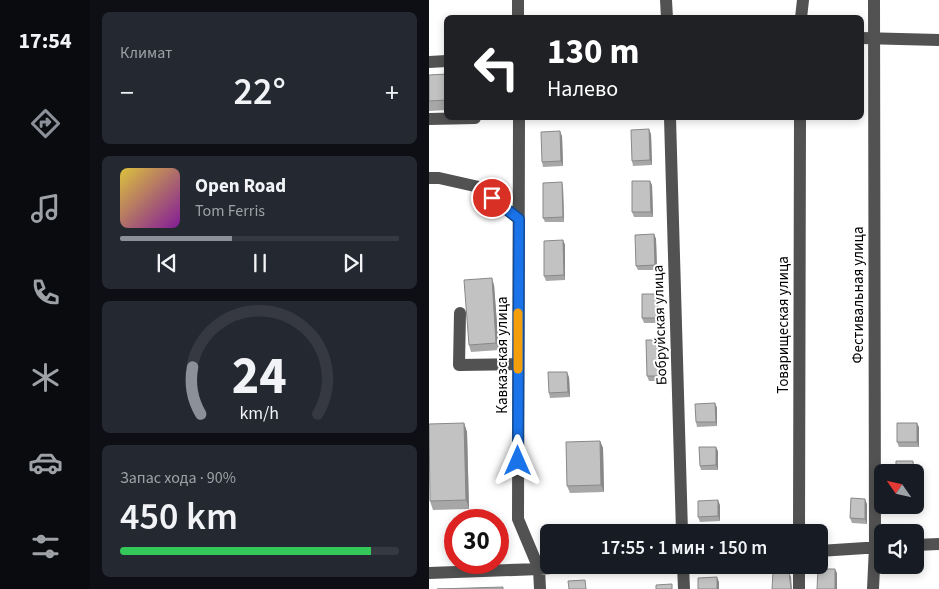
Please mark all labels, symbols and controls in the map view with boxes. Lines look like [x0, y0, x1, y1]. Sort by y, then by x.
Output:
text: 17:54 [18, 25, 72, 57]
text: 130 m [547, 27, 639, 77]
icon: left [464, 35, 529, 100]
text: Климат [120, 42, 172, 64]
text: 22° [233, 65, 286, 119]
text: − [120, 73, 134, 113]
text: + [385, 73, 399, 113]
text: Налево [547, 73, 618, 105]
icon: directions [28, 106, 63, 141]
text: Open Road [195, 173, 286, 200]
pin [471, 177, 513, 219]
icon: arrive [478, 184, 506, 212]
icon: music [28, 191, 63, 226]
text: Tom Ferris [195, 200, 265, 222]
street label: Фестивальная улица [848, 226, 869, 364]
icon: previous [153, 249, 181, 277]
icon: pause [246, 249, 274, 277]
icon: next [339, 249, 367, 277]
street label: Товарищеская улица [773, 256, 794, 394]
street label: Бобруйская улица [647, 264, 673, 386]
icon: phone [28, 275, 63, 310]
street label: Кавказская улица [492, 296, 513, 414]
text: 24 [232, 340, 287, 414]
icon: climate [28, 360, 63, 395]
text: km/h [240, 401, 279, 426]
position arrow [491, 434, 543, 486]
icon: car [28, 445, 63, 480]
north arrow [874, 464, 924, 514]
map controls [874, 464, 924, 574]
text: Запас хода · 90% [120, 467, 236, 489]
text: 450 km [120, 490, 238, 544]
speed limit sign: 30 [444, 509, 509, 574]
button: sound [874, 524, 924, 574]
icon: filters [28, 529, 63, 564]
text: 17:55 · 1 мин · 150 m [601, 535, 767, 562]

